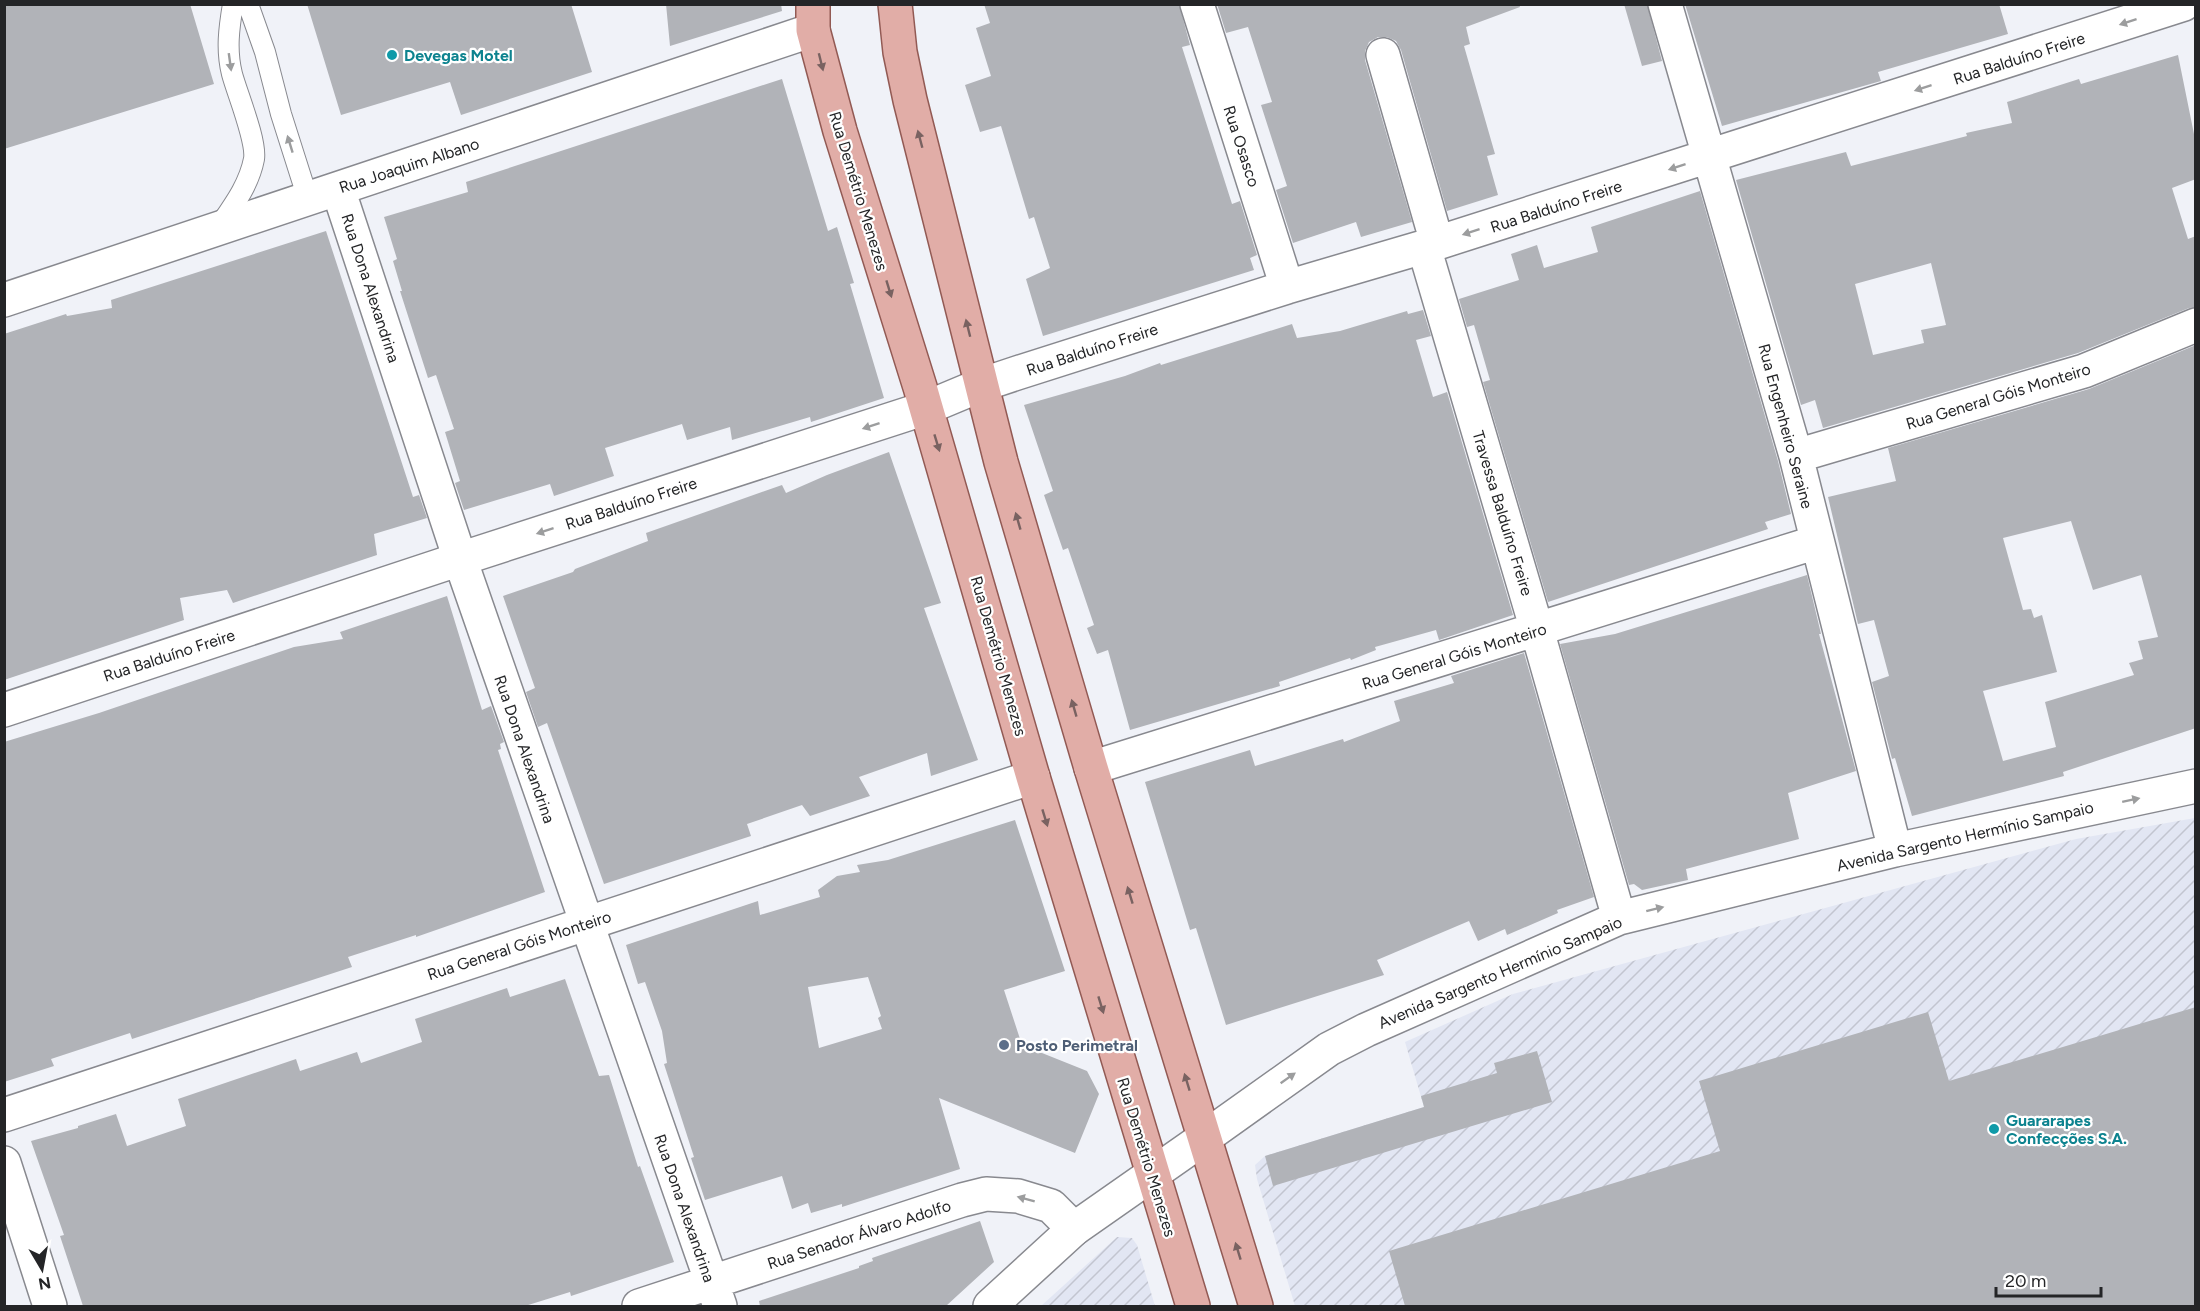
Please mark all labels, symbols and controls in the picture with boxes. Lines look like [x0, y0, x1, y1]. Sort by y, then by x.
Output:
one-way arrow [2119, 18, 2137, 28]
street label: Rua Balduíno Freire [1951, 28, 2088, 89]
place label: Devegas Motel [404, 46, 513, 65]
marker: Devegas Motel [385, 48, 399, 62]
one-way arrow [226, 53, 235, 72]
one-way arrow [817, 53, 827, 71]
one-way arrow [1914, 84, 1932, 94]
street label: Rua Osasco [1219, 103, 1264, 189]
street label: Rua Demétrio Menezes [825, 109, 892, 273]
one-way arrow [914, 130, 924, 148]
street label: Rua Joaquim Albano [337, 134, 482, 197]
one-way arrow [285, 135, 294, 153]
one-way arrow [1668, 163, 1686, 172]
street label: Rua Balduíno Freire [1488, 176, 1625, 237]
street label: Rua Dona Alexandrina [337, 211, 404, 365]
one-way arrow [1462, 228, 1480, 238]
one-way arrow [885, 280, 894, 298]
one-way arrow [963, 318, 973, 337]
street label: Rua Balduíno Freire [1024, 319, 1161, 380]
street label: Rua Engenheiro Seraine [1754, 342, 1817, 511]
street label: Rua General Góis Monteiro [1904, 359, 2093, 434]
one-way arrow [862, 421, 880, 431]
street label: Travessa Balduíno Freire [1468, 428, 1537, 598]
one-way arrow [933, 435, 942, 453]
street label: Rua Balduíno Freire [563, 473, 700, 534]
one-way arrow [1013, 512, 1022, 530]
one-way arrow [536, 527, 554, 536]
street label: Rua Demétrio Menezes [967, 574, 1030, 738]
street label: Rua General Góis Monteiro [1360, 619, 1549, 694]
street label: Rua Balduíno Freire [101, 625, 238, 686]
street label: Rua Dona Alexandrina [490, 673, 559, 826]
one-way arrow [1069, 699, 1078, 717]
one-way arrow [2122, 794, 2140, 804]
street label: Avenida Sargento Hermínio Sampaio [1835, 798, 2095, 875]
one-way arrow [1041, 809, 1050, 827]
one-way arrow [1125, 886, 1134, 904]
one-way arrow [1645, 904, 1664, 914]
street label: Rua General Góis Monteiro [425, 907, 613, 984]
street label: Avenida Sargento Hermínio Sampaio [1375, 912, 1625, 1033]
one-way arrow [1097, 996, 1106, 1014]
place label: Posto Perimetral [1016, 1036, 1138, 1055]
marker: Posto Perimetral [997, 1038, 1011, 1052]
one-way arrow [1280, 1072, 1296, 1084]
one-way arrow [1182, 1073, 1191, 1091]
street label: Rua Demétrio Menezes [1113, 1075, 1180, 1239]
place label: Guararapes Confecções S.A. [2006, 1111, 2127, 1148]
marker: Guararapes Confecções S.A. [1987, 1122, 2001, 1136]
street label: Rua Dona Alexandrina [650, 1132, 719, 1285]
one-way arrow [1017, 1193, 1035, 1203]
street label: Rua Senador Álvaro Adolfo [765, 1196, 953, 1273]
north arrow [12, 1239, 72, 1299]
one-way arrow [1233, 1242, 1242, 1260]
scale bar [1996, 1260, 2101, 1298]
text: 20 m [2005, 1270, 2046, 1292]
text: N [37, 1273, 52, 1294]

